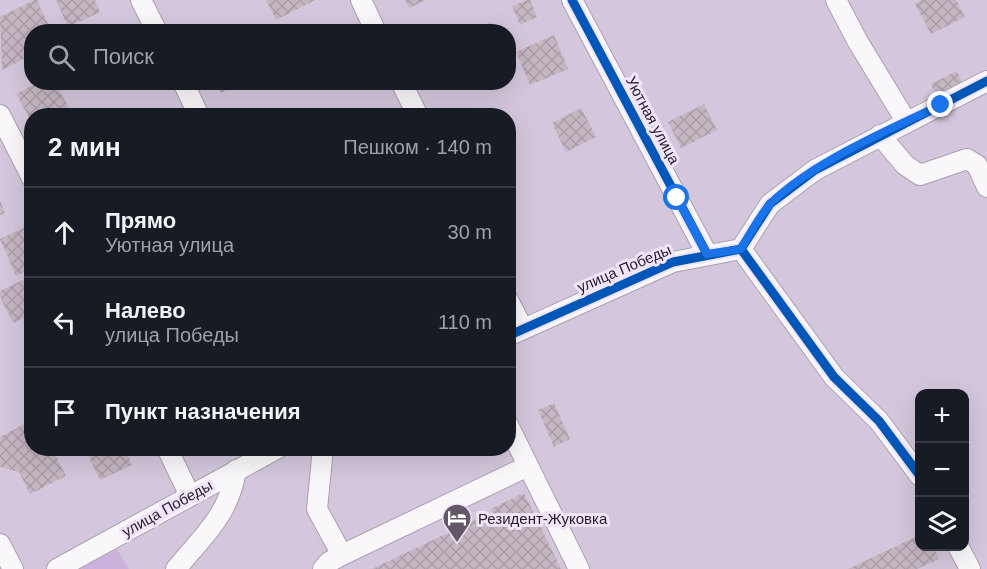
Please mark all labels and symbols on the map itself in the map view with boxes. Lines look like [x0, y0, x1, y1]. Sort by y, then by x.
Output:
street label: Уютная улица [623, 73, 684, 167]
route end [927, 91, 953, 117]
route start [663, 184, 689, 210]
street label: улица Победы [574, 241, 674, 295]
street label: улица Победы [119, 476, 215, 540]
hotel icon: Резидент-Жуковка [441, 502, 473, 544]
place label: Резидент-Жуковка [478, 510, 608, 527]

